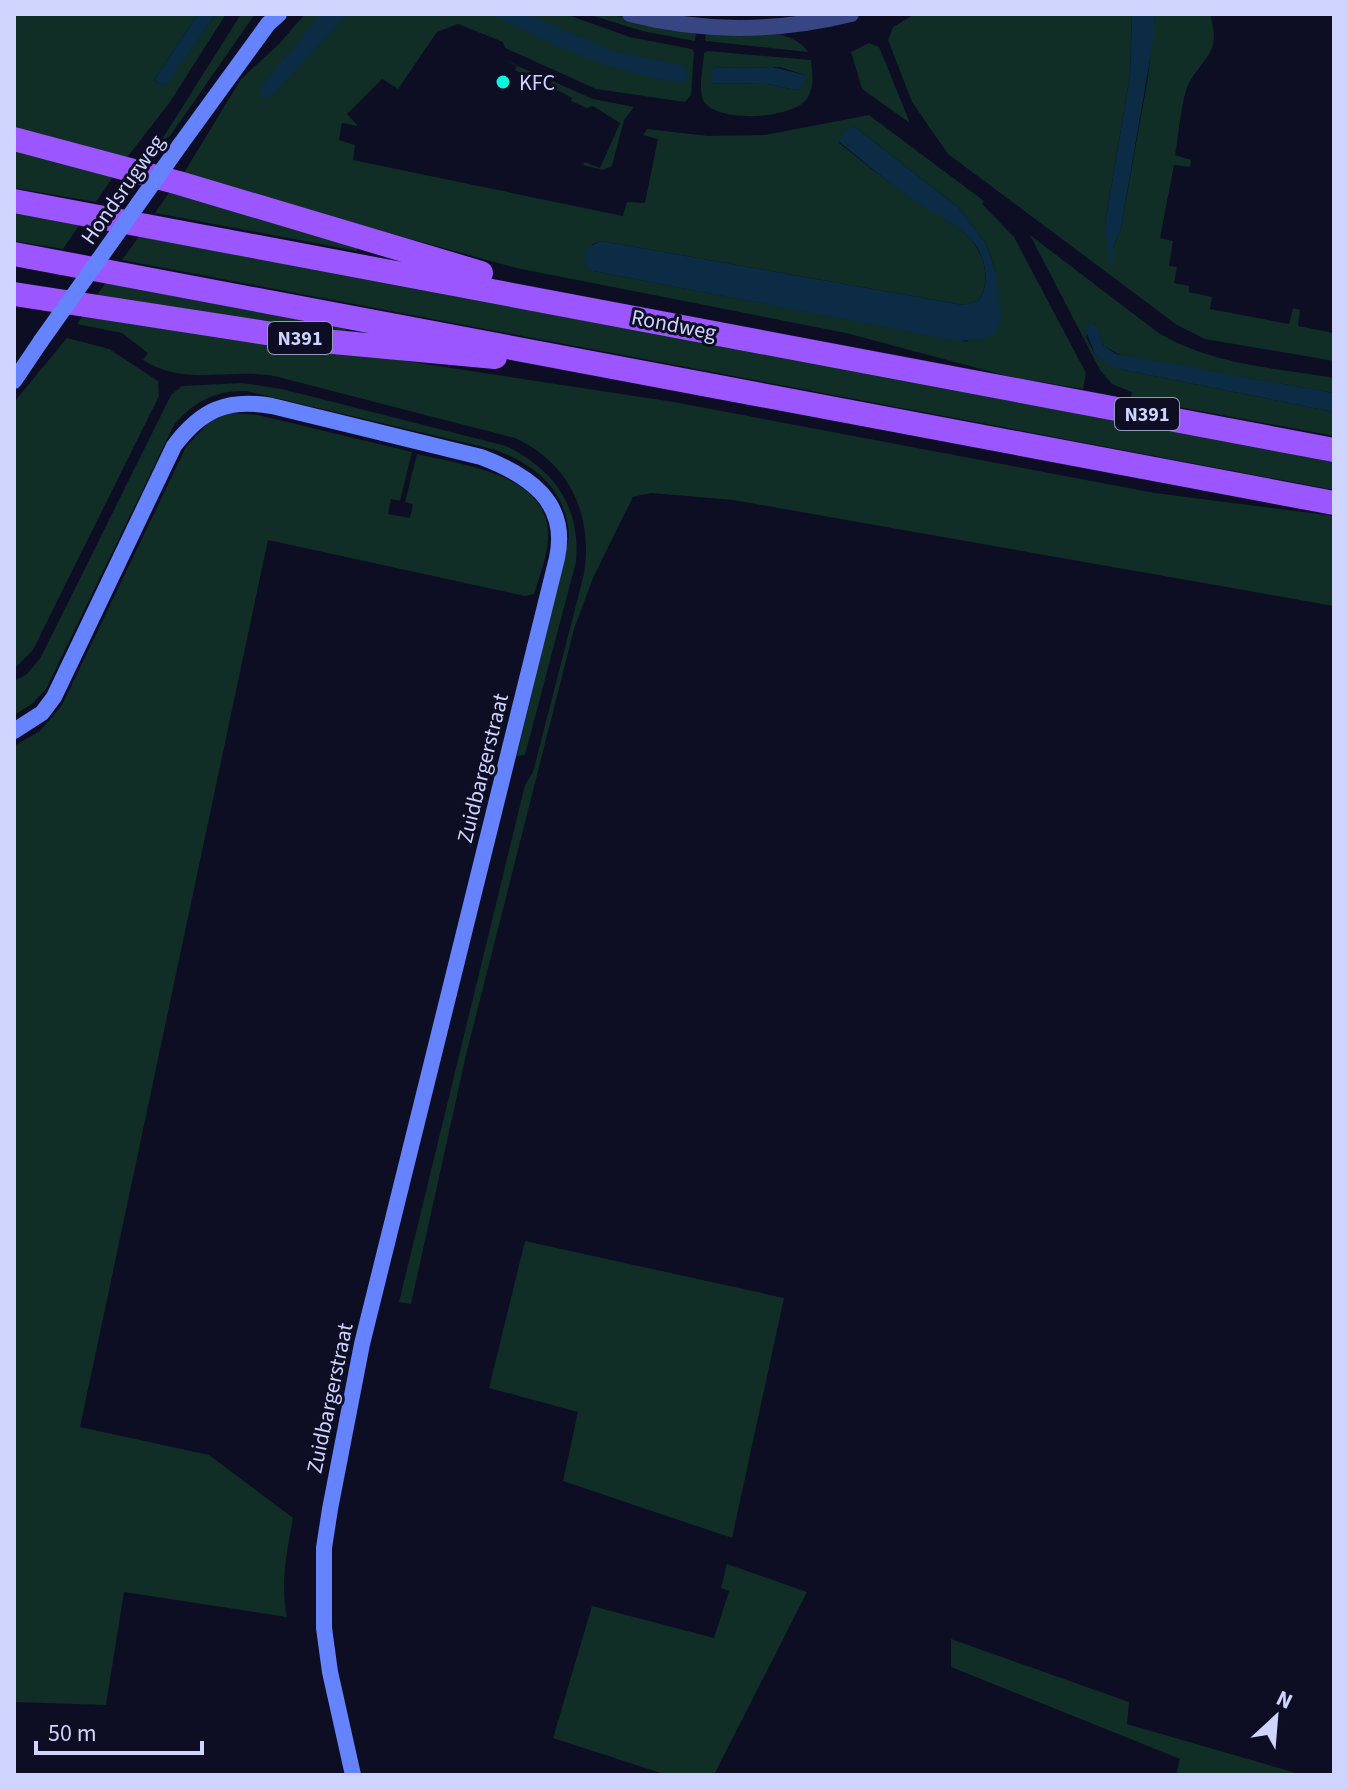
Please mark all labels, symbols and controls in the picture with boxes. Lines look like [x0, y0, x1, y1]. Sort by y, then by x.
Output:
place label: KFC [519, 67, 555, 99]
marker: KFC [494, 73, 512, 91]
street label: Hondsrugweg [73, 128, 173, 251]
street label: Rondweg [629, 301, 719, 349]
road number: N391 [268, 322, 332, 354]
road number: N391 [1115, 398, 1179, 430]
street label: Zuidbargerstraat [449, 690, 517, 846]
street label: Zuidbargerstraat [298, 1319, 362, 1476]
north arrow [1236, 1677, 1316, 1757]
text: N [1271, 1682, 1298, 1718]
scale bar [36, 1705, 202, 1755]
text: 50 m [48, 1716, 97, 1751]

